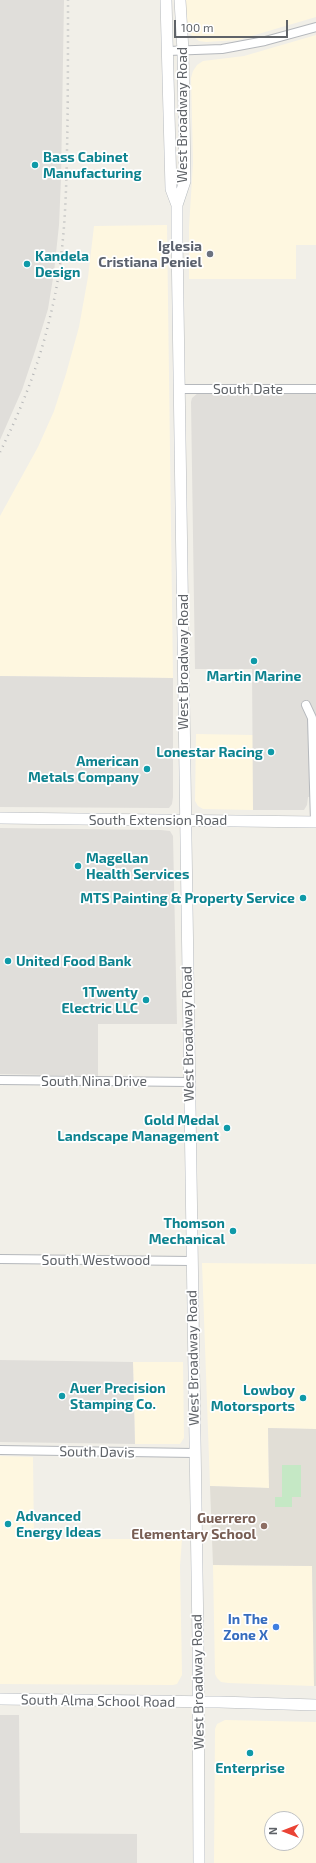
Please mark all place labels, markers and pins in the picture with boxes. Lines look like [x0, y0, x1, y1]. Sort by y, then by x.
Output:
place label: Bass Cabinet Manufacturing [43, 149, 142, 182]
marker: Bass Cabinet Manufacturing [30, 160, 40, 170]
place label: Iglesia Cristiana Peniel [98, 238, 202, 270]
place label: Kandela Design [35, 248, 89, 280]
marker: Iglesia Cristiana Peniel [205, 249, 215, 259]
marker: Kandela Design [22, 259, 32, 269]
marker: Martin Marine [249, 656, 259, 666]
place label: Martin Marine [207, 668, 301, 684]
place label: Lonestar Racing [156, 744, 263, 760]
marker: Lonestar Racing [266, 747, 276, 757]
place label: American Metals Company [28, 753, 139, 786]
marker: American Metals Company [142, 764, 152, 774]
place label: Magellan Health Services [86, 850, 189, 882]
marker: Magellan Health Services [73, 861, 83, 871]
place label: MTS Painting & Property Service [80, 890, 295, 906]
marker: MTS Painting & Property Service [298, 893, 308, 903]
place label: United Food Bank [16, 953, 132, 969]
marker: United Food Bank [3, 956, 13, 966]
place label: 1Twenty Electric LLC [61, 984, 138, 1016]
marker: 1Twenty Electric LLC [141, 995, 151, 1005]
place label: Gold Medal Landscape Management [57, 1112, 219, 1144]
marker: Gold Medal Landscape Management [222, 1123, 232, 1133]
place label: Thomson Mechanical [149, 1215, 225, 1248]
marker: Thomson Mechanical [228, 1226, 238, 1236]
place label: Auer Precision Stamping Co. [70, 1380, 166, 1412]
place label: Lowboy Motorsports [211, 1382, 295, 1414]
marker: Auer Precision Stamping Co. [57, 1391, 67, 1401]
marker: Lowboy Motorsports [298, 1393, 308, 1403]
place label: Advanced Energy Ideas [16, 1508, 101, 1540]
place label: Guerrero Elementary School [131, 1510, 256, 1542]
marker: Advanced Energy Ideas [3, 1519, 13, 1529]
marker: Guerrero Elementary School [259, 1521, 269, 1531]
place label: In The Zone X [223, 1611, 268, 1644]
marker: In The Zone X [271, 1622, 281, 1632]
marker: Enterprise [245, 1748, 255, 1758]
place label: Enterprise [215, 1760, 285, 1776]

